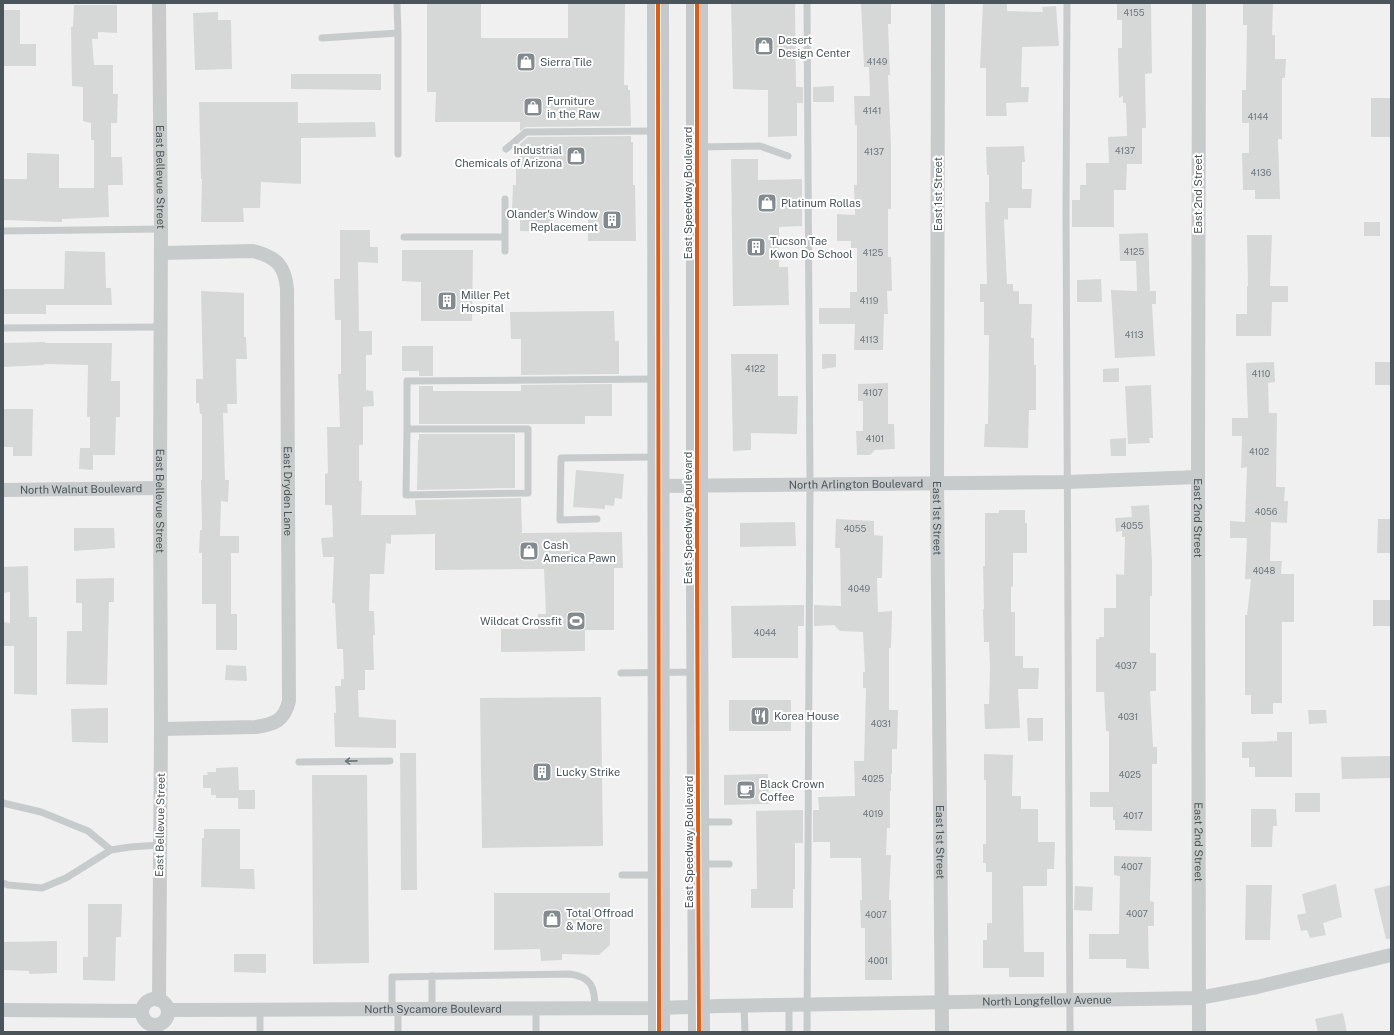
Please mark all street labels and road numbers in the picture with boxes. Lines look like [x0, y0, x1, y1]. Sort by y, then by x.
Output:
street label: East Bellevue Street [154, 125, 167, 229]
street label: East Speedway Boulevard [682, 127, 694, 259]
street label: East 2nd Street [1192, 154, 1204, 234]
street label: East 1st Street [932, 157, 944, 231]
street label: East Dryden Lane [282, 446, 294, 536]
street label: East Bellevue Street [154, 449, 166, 553]
street label: East Speedway Boulevard [682, 452, 694, 584]
street label: North Arlington Boulevard [789, 477, 923, 491]
street label: East 2nd Street [1192, 478, 1204, 558]
street label: East 1st Street [931, 481, 944, 555]
street label: North Walnut Boulevard [20, 482, 142, 496]
street label: East Bellevue Street [153, 773, 167, 877]
street label: East Speedway Boulevard [683, 776, 695, 908]
street label: East 2nd Street [1193, 802, 1205, 882]
street label: East 1st Street [934, 805, 947, 879]
street label: North Longfellow Avenue [982, 993, 1112, 1008]
street label: North Sycamore Boulevard [364, 1003, 502, 1015]

